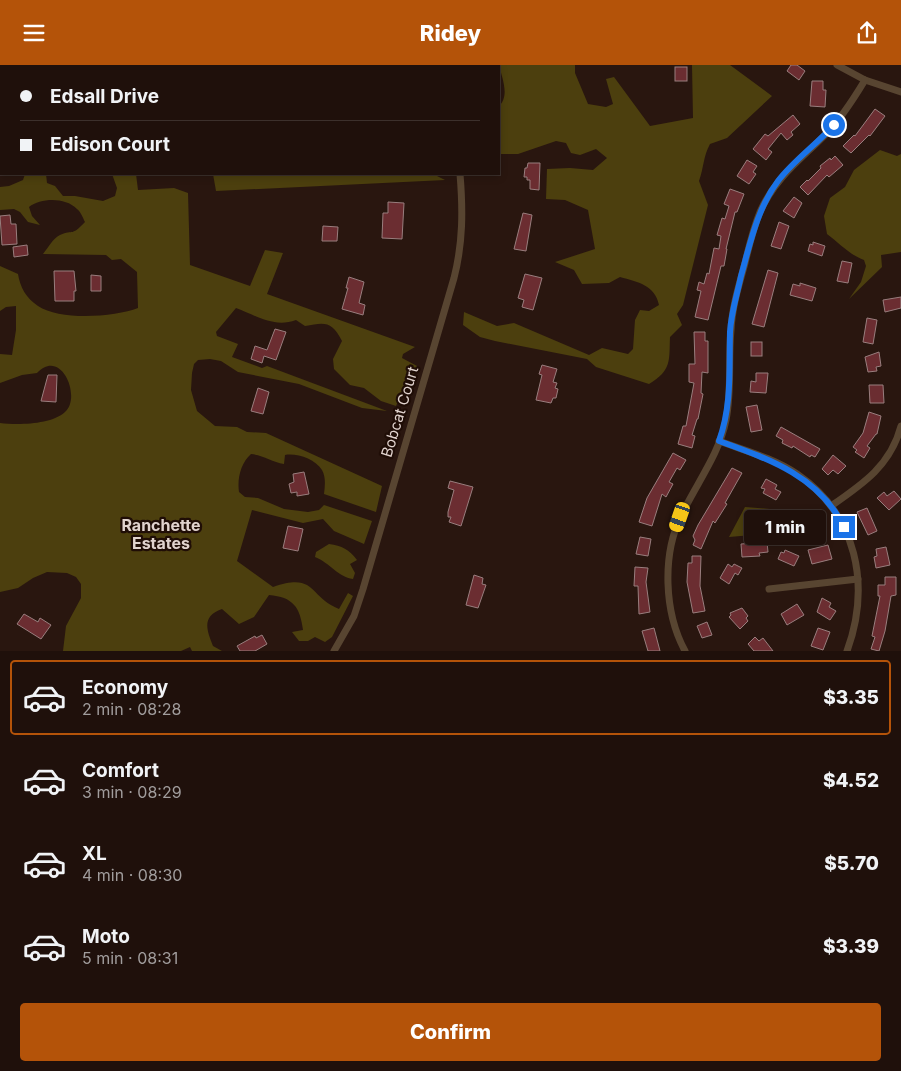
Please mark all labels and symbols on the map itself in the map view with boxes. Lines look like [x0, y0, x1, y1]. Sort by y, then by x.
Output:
route start [823, 114, 845, 136]
street label: Bobcat Court [377, 364, 422, 460]
car [668, 500, 691, 534]
callout: 1 min [744, 509, 826, 545]
district label: Ranchette Estates [121, 515, 201, 553]
route end [833, 516, 855, 538]

